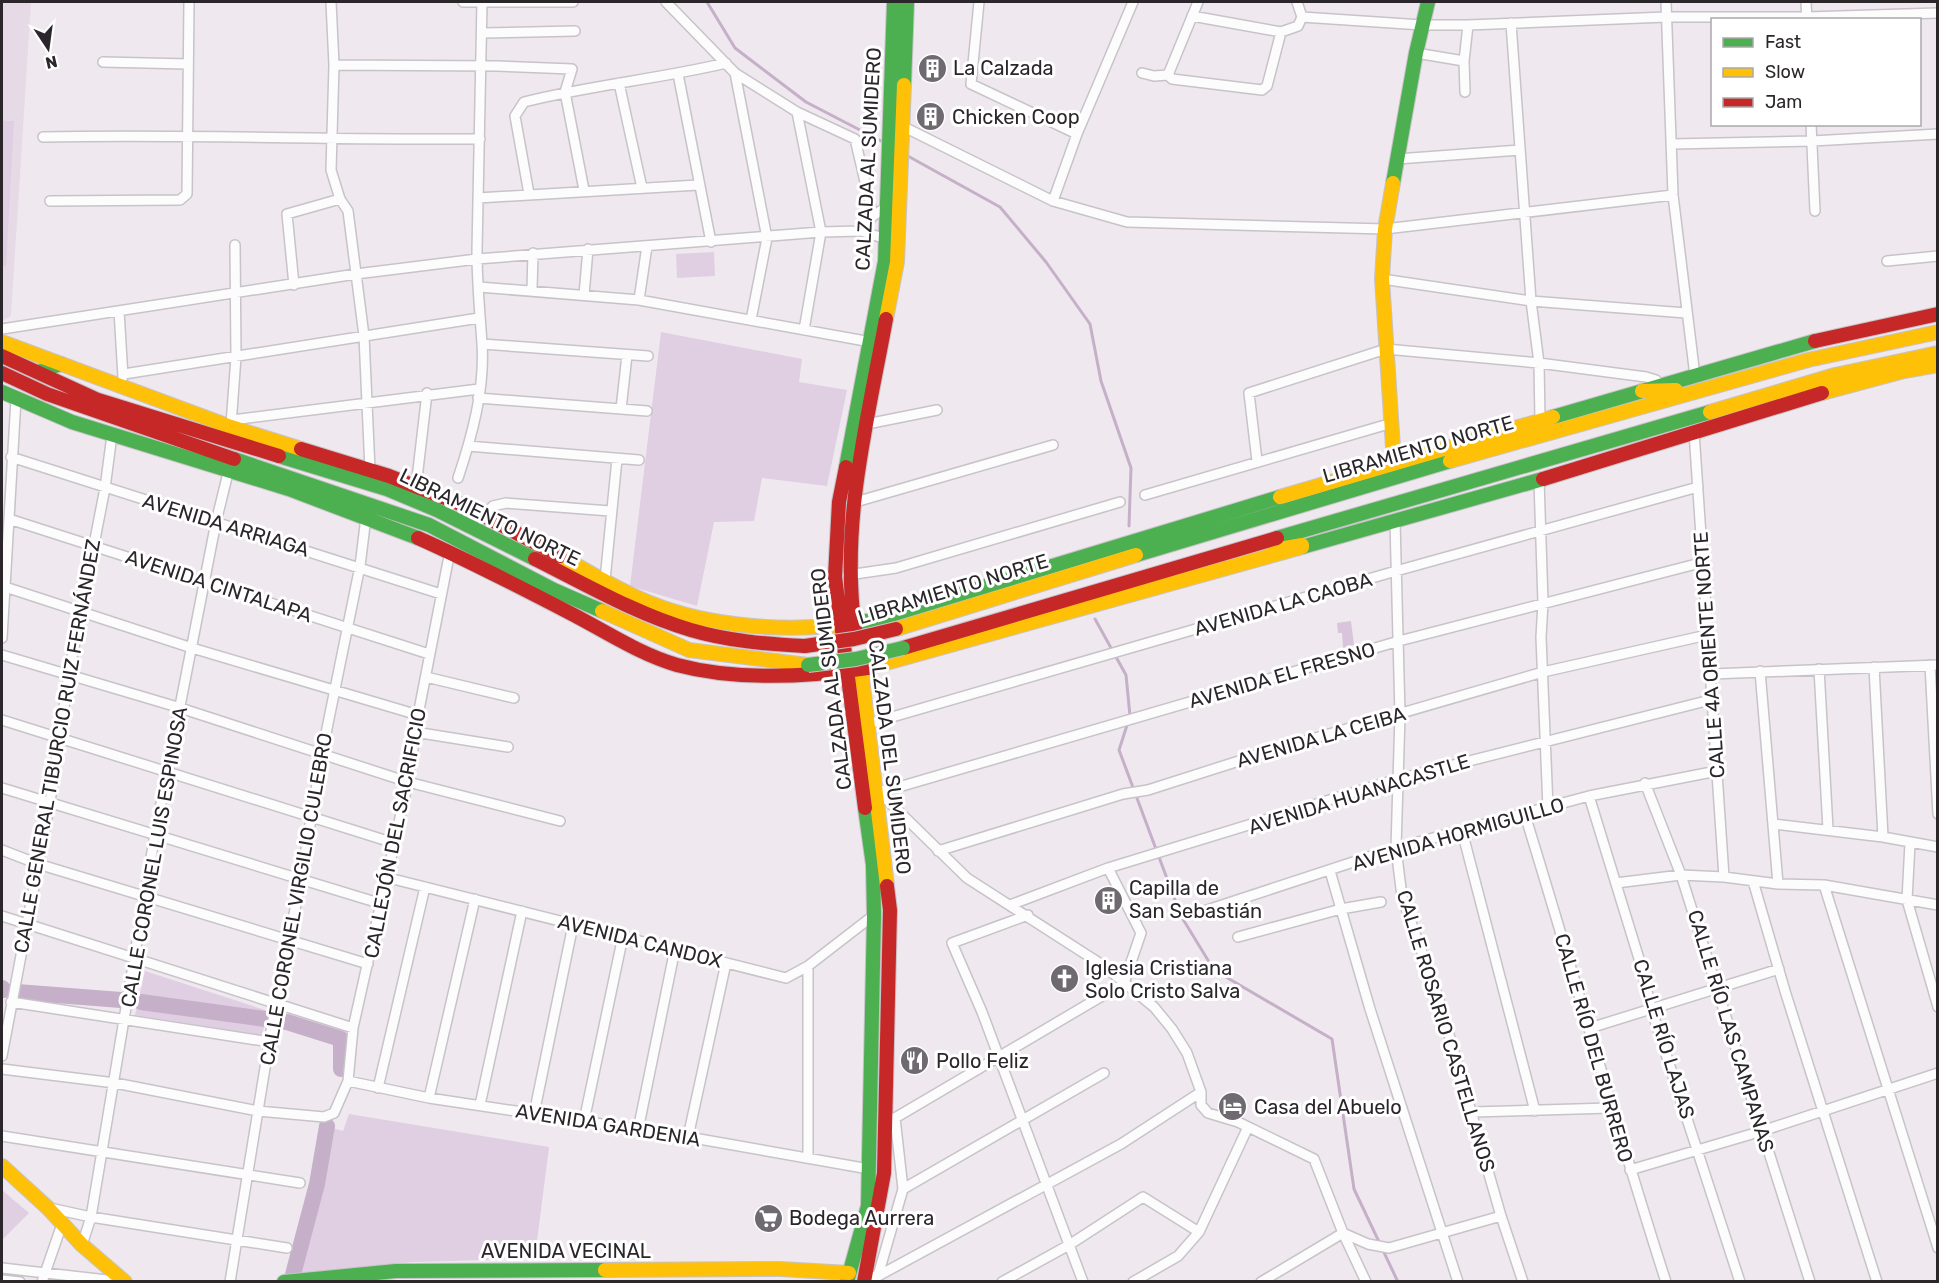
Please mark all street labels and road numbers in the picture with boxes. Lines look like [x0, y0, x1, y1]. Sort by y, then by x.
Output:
street label: CALZADA AL SUMIDERO [850, 47, 886, 271]
street label: LIBRAMIENTO NORTE [1320, 410, 1516, 488]
street label: LIBRAMIENTO NORTE [396, 463, 584, 571]
street label: AVENIDA ARRIAGA [140, 488, 312, 562]
street label: CALLE 4A ORIENTE NORTE [1688, 531, 1730, 779]
street label: CALLE GENERAL TIBURCIO RUIZ FERNÁNDEZ [9, 537, 105, 955]
street label: AVENIDA CINTALAPA [123, 545, 315, 627]
street label: LIBRAMIENTO NORTE [855, 549, 1051, 629]
street label: CALZADA AL SUMIDERO [805, 567, 857, 791]
street label: AVENIDA LA CAOBA [1191, 567, 1375, 641]
street label: AVENIDA EL FRESNO [1186, 637, 1378, 713]
street label: CALZADA DEL SUMIDERO [864, 638, 916, 876]
street label: AVENIDA LA CEIBA [1234, 701, 1408, 773]
street label: CALLE CORONEL LUIS ESPINOSA [116, 705, 192, 1009]
street label: CALLEJÓN DEL SACRIFICIO [359, 706, 431, 960]
street label: CALLE CORONEL VIRGILIO CULEBRO [255, 731, 337, 1067]
street label: AVENIDA HUANACASTLE [1245, 749, 1473, 839]
street label: AVENIDA HORMIGUILLO [1349, 792, 1567, 876]
street label: CALLE ROSARIO CASTELLANOS [1392, 887, 1500, 1175]
street label: CALLE RÍO LAS CAMPANAS [1683, 907, 1779, 1155]
street label: AVENIDA CANDOX [555, 909, 725, 973]
street label: CALLE RÍO DEL BURRERO [1550, 931, 1638, 1165]
street label: CALLE RÍO LAJAS [1628, 956, 1700, 1122]
street label: AVENIDA GARDENIA [514, 1099, 702, 1151]
street label: AVENIDA VECINAL [481, 1239, 651, 1263]

